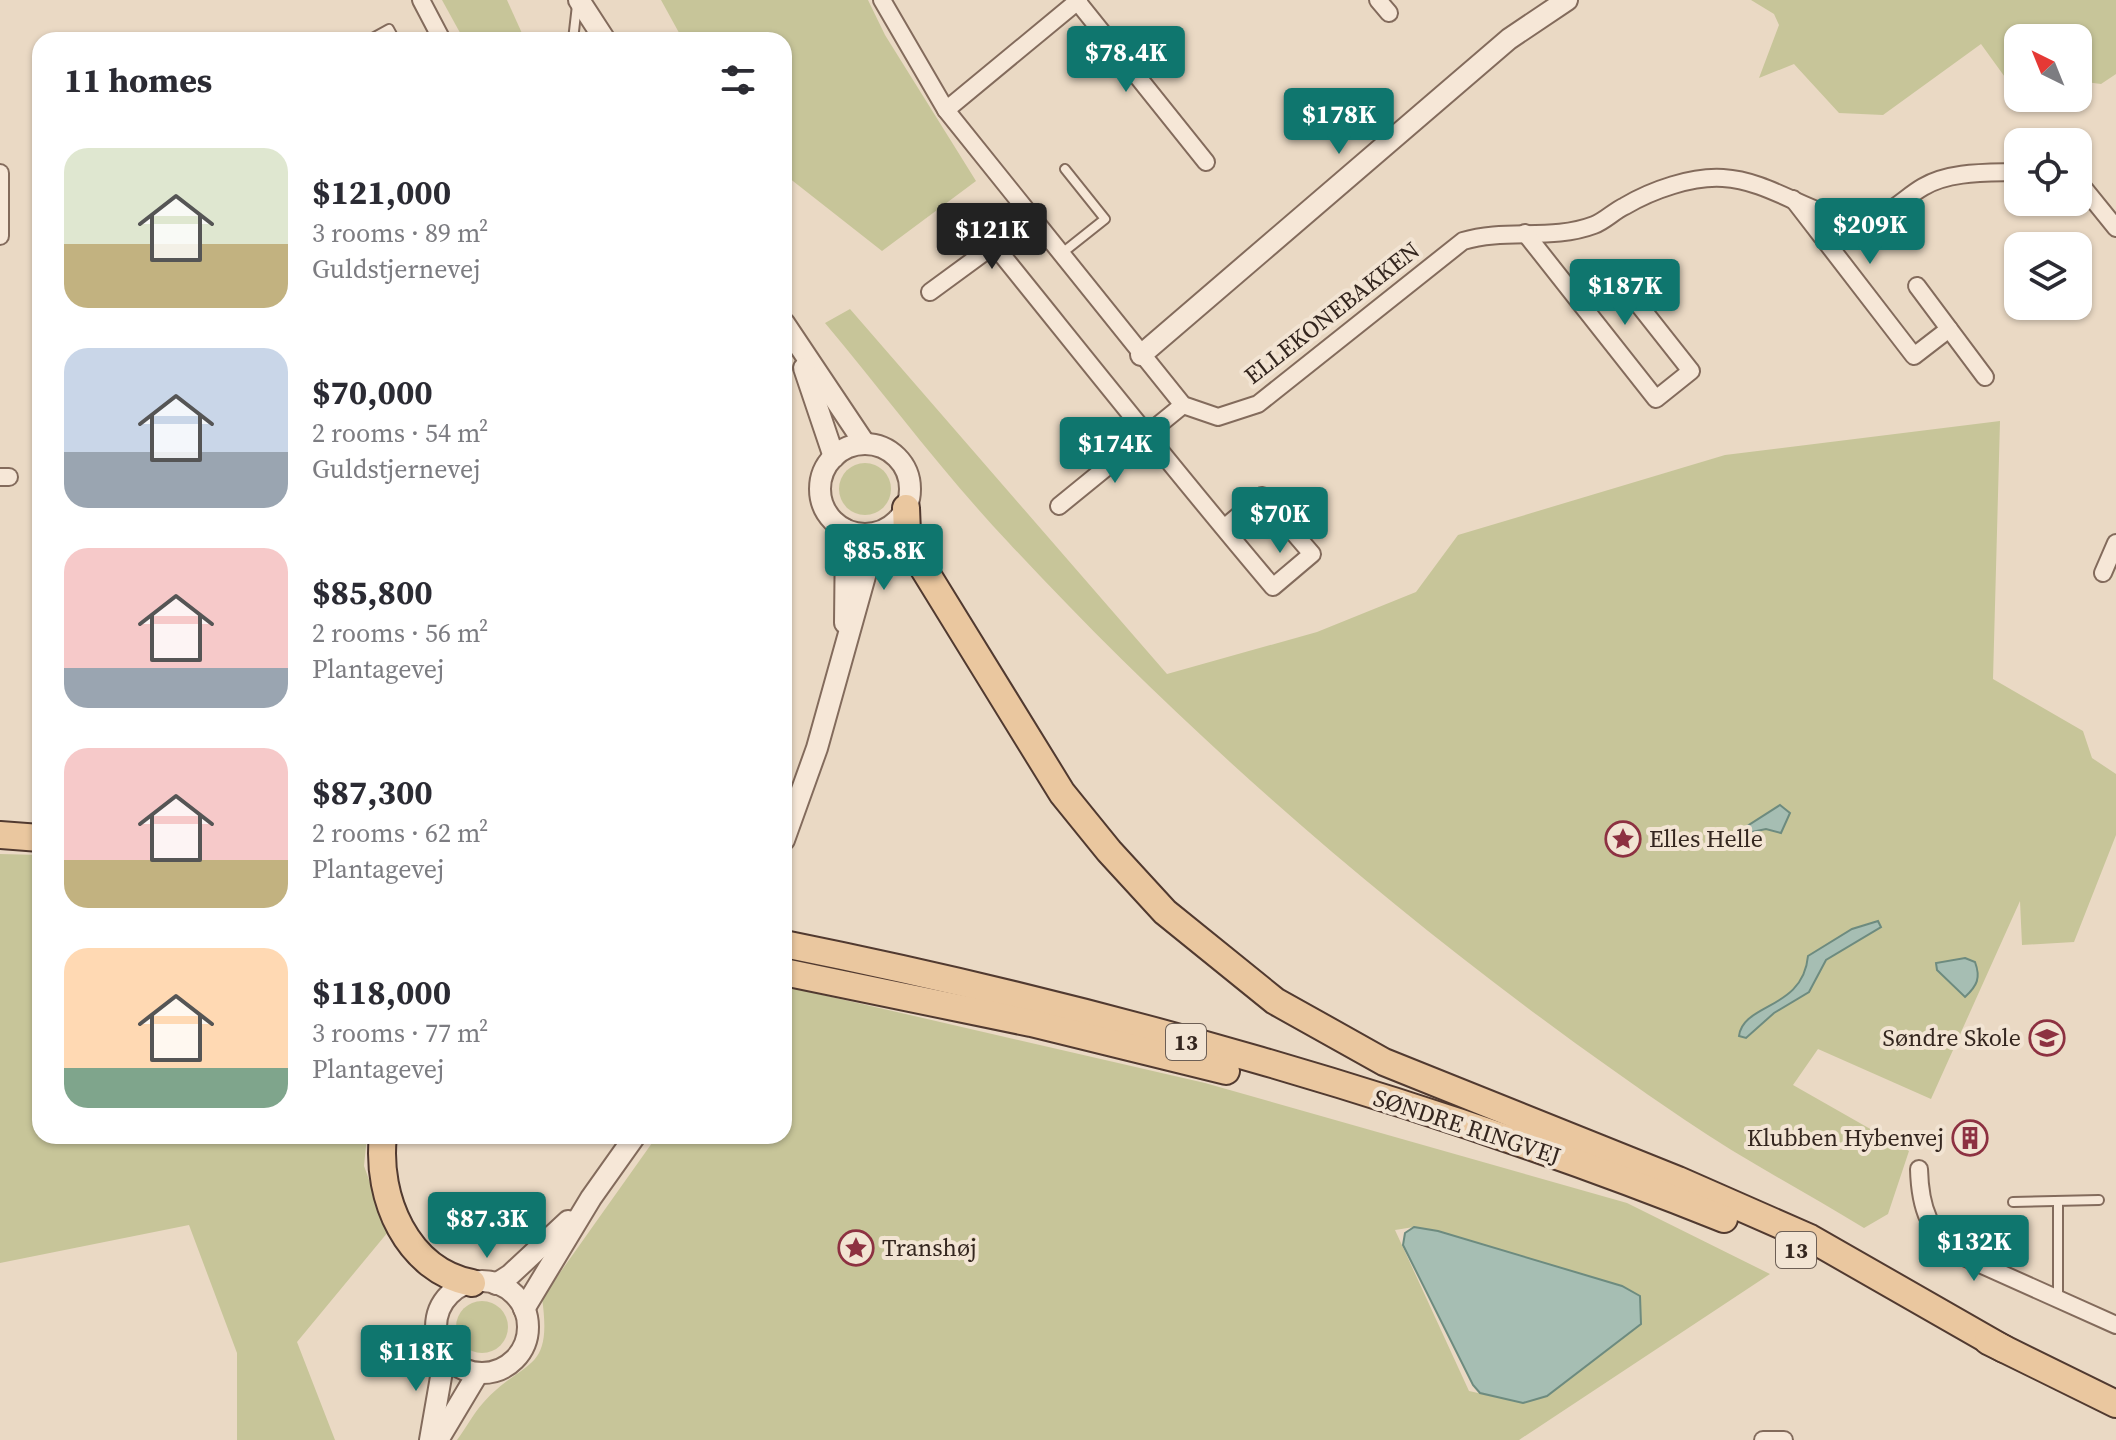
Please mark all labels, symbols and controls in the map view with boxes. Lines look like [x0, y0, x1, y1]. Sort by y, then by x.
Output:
north arrow [2004, 24, 2092, 112]
map controls [2004, 24, 2092, 320]
pin: $78.4K [1061, 26, 1191, 94]
text: $78.4K [1085, 34, 1167, 70]
text: 11 homes [64, 57, 212, 103]
icon: filters [716, 58, 760, 102]
pin: $178K [1283, 88, 1395, 156]
text: $178K [1302, 96, 1376, 132]
button: locate [2004, 128, 2092, 216]
text: $121,000 [312, 169, 451, 215]
icon: home [128, 180, 224, 276]
pin: $209K [1814, 198, 1926, 266]
pin: $121K [936, 203, 1048, 271]
text: $209K [1833, 206, 1907, 242]
text: $121K [955, 211, 1029, 247]
text: 3 rooms · 89 m² [312, 215, 488, 251]
button: layers [2004, 232, 2092, 320]
street label: ELLEKONEBAKKEN [1237, 234, 1426, 392]
text: Guldstjernevej [312, 251, 480, 287]
pin: $187K [1569, 259, 1681, 327]
text: $187K [1588, 267, 1662, 303]
text: $70,000 [312, 369, 433, 415]
icon: home [128, 380, 224, 476]
text: 2 rooms · 54 m² [312, 415, 488, 451]
pin: $174K [1059, 417, 1171, 485]
text: $174K [1078, 425, 1152, 461]
text: Guldstjernevej [312, 451, 480, 487]
pin: $70K [1233, 487, 1327, 555]
text: $70K [1250, 495, 1310, 531]
pin: $85.8K [819, 524, 949, 592]
text: $85.8K [843, 532, 925, 568]
text: $85,800 [312, 569, 433, 615]
icon: home [128, 580, 224, 676]
text: 2 rooms · 56 m² [312, 615, 488, 651]
text: Plantagevej [312, 651, 444, 687]
text: $87,300 [312, 769, 433, 815]
icon: home [128, 780, 224, 876]
text: 2 rooms · 62 m² [312, 815, 488, 851]
place icon: Elles Helle [1604, 820, 1642, 858]
place label: Elles Helle [1649, 822, 1763, 855]
text: Plantagevej [312, 851, 444, 887]
text: $118,000 [312, 969, 451, 1015]
icon: home [128, 980, 224, 1076]
text: 3 rooms · 77 m² [312, 1015, 488, 1051]
school or university icon: Søndre Skole [2028, 1019, 2066, 1057]
place label: Søndre Skole [1883, 1021, 2021, 1054]
road number: 13 [1166, 1024, 1206, 1060]
text: Plantagevej [312, 1051, 444, 1087]
street label: SØNDRE RINGVEJ [1369, 1081, 1565, 1172]
building icon: Klubben Hybenvej [1951, 1119, 1989, 1157]
place label: Klubben Hybenvej [1747, 1121, 1944, 1154]
pin: $87.3K [422, 1192, 552, 1260]
text: $87.3K [446, 1200, 528, 1236]
pin: $132K [1918, 1215, 2030, 1283]
text: $132K [1937, 1223, 2011, 1259]
place icon: Transhøj [837, 1229, 875, 1267]
place label: Transhøj [882, 1231, 977, 1264]
road number: 13 [1776, 1232, 1816, 1268]
pin: $118K [360, 1325, 472, 1393]
text: $118K [379, 1333, 453, 1369]

